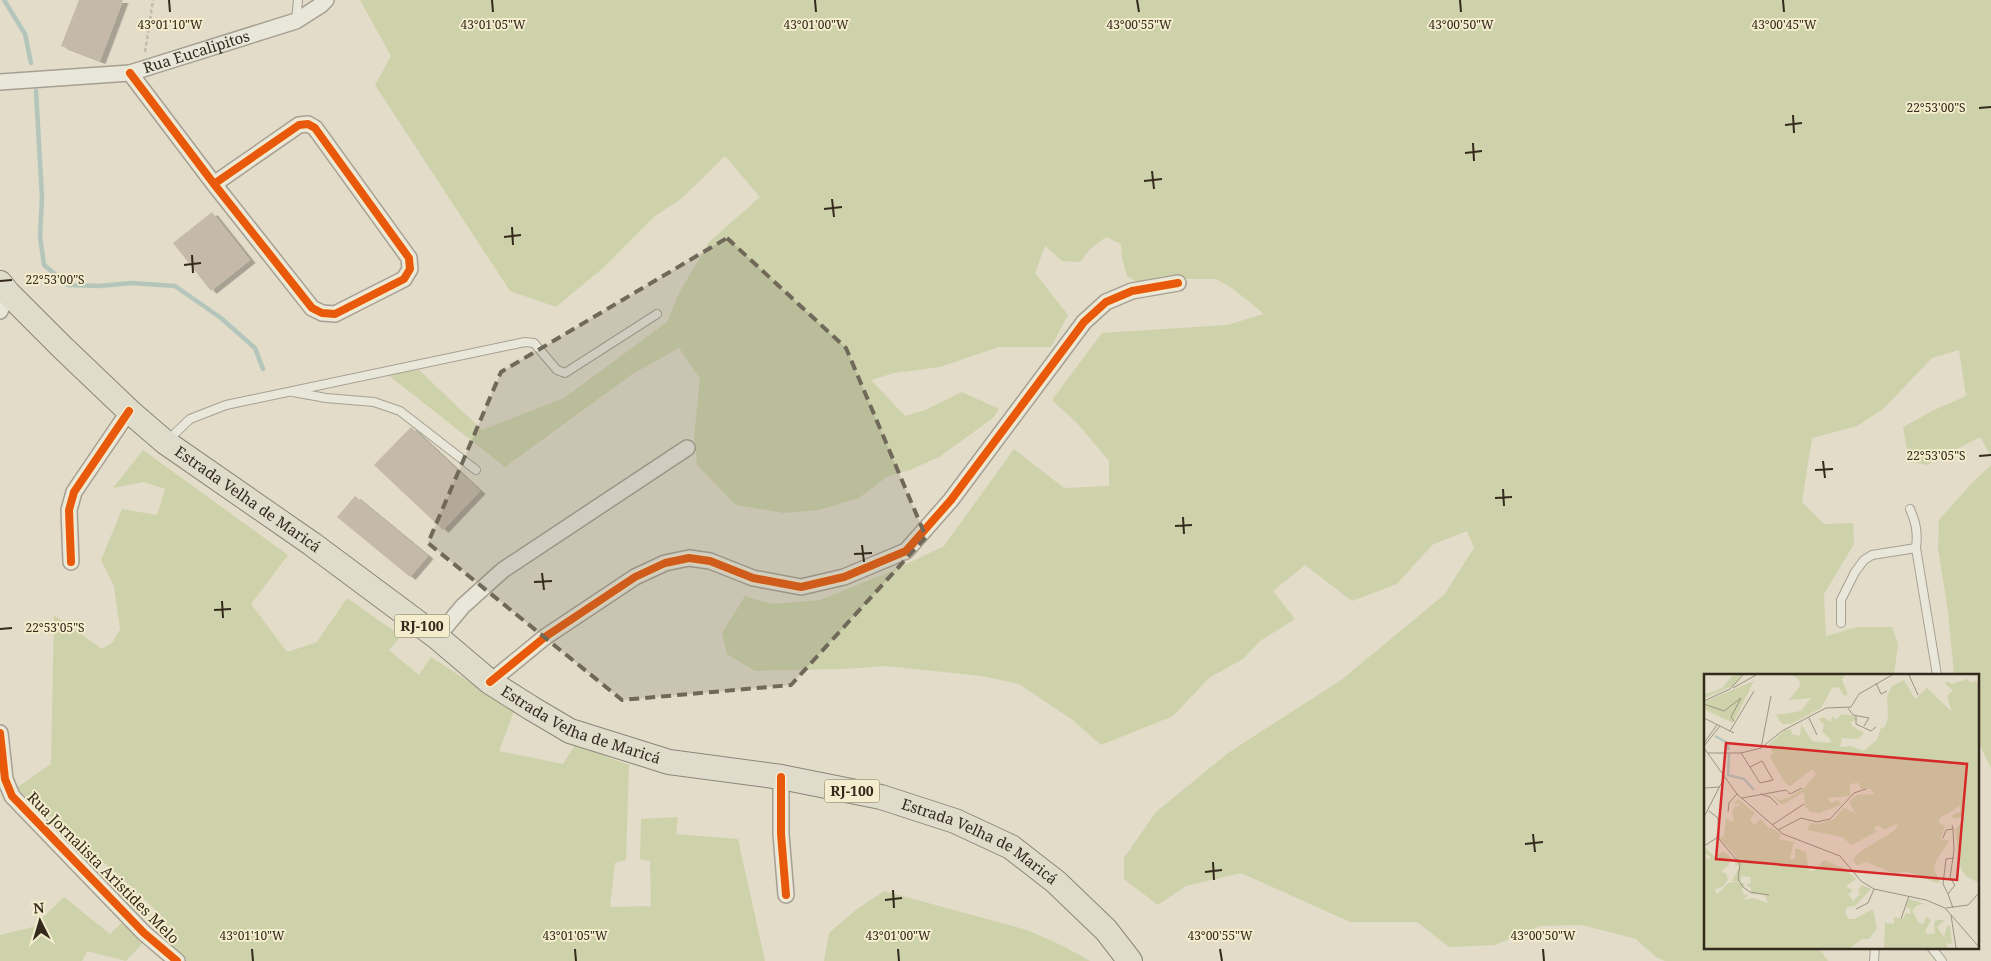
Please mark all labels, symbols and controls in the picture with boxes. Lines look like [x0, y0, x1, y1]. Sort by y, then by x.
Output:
text: 43°01'10"W [137, 16, 203, 33]
text: 43°01'05"W [460, 16, 526, 33]
text: 43°01'00"W [783, 16, 849, 33]
text: 43°00'55"W [1106, 16, 1172, 33]
text: 43°00'50"W [1428, 16, 1494, 33]
text: 43°00'45"W [1751, 16, 1817, 33]
street label: Rua Eucalipitos [140, 25, 252, 77]
text: 22°53'00"S [1906, 99, 1966, 116]
text: 22°53'00"S [25, 271, 85, 288]
street label: Estrada Velha de Maricá [171, 441, 325, 556]
text: 22°53'05"S [1906, 447, 1966, 464]
road number: RJ-100 [394, 614, 450, 638]
text: 22°53'05"S [25, 619, 85, 636]
inset map [1704, 674, 1978, 948]
street label: Estrada Velha de Maricá [498, 681, 663, 768]
road number: RJ-100 [824, 779, 880, 802]
street label: Rua Jornalista Aristides Melo [23, 787, 184, 948]
street label: Estrada Velha de Maricá [899, 793, 1062, 889]
north arrow [15, 896, 65, 946]
text: N [32, 898, 45, 917]
text: 43°01'10"W [219, 927, 285, 944]
text: 43°01'05"W [542, 927, 608, 944]
text: 43°01'00"W [865, 927, 931, 944]
text: 43°00'55"W [1187, 927, 1253, 944]
text: 43°00'50"W [1510, 927, 1576, 944]

